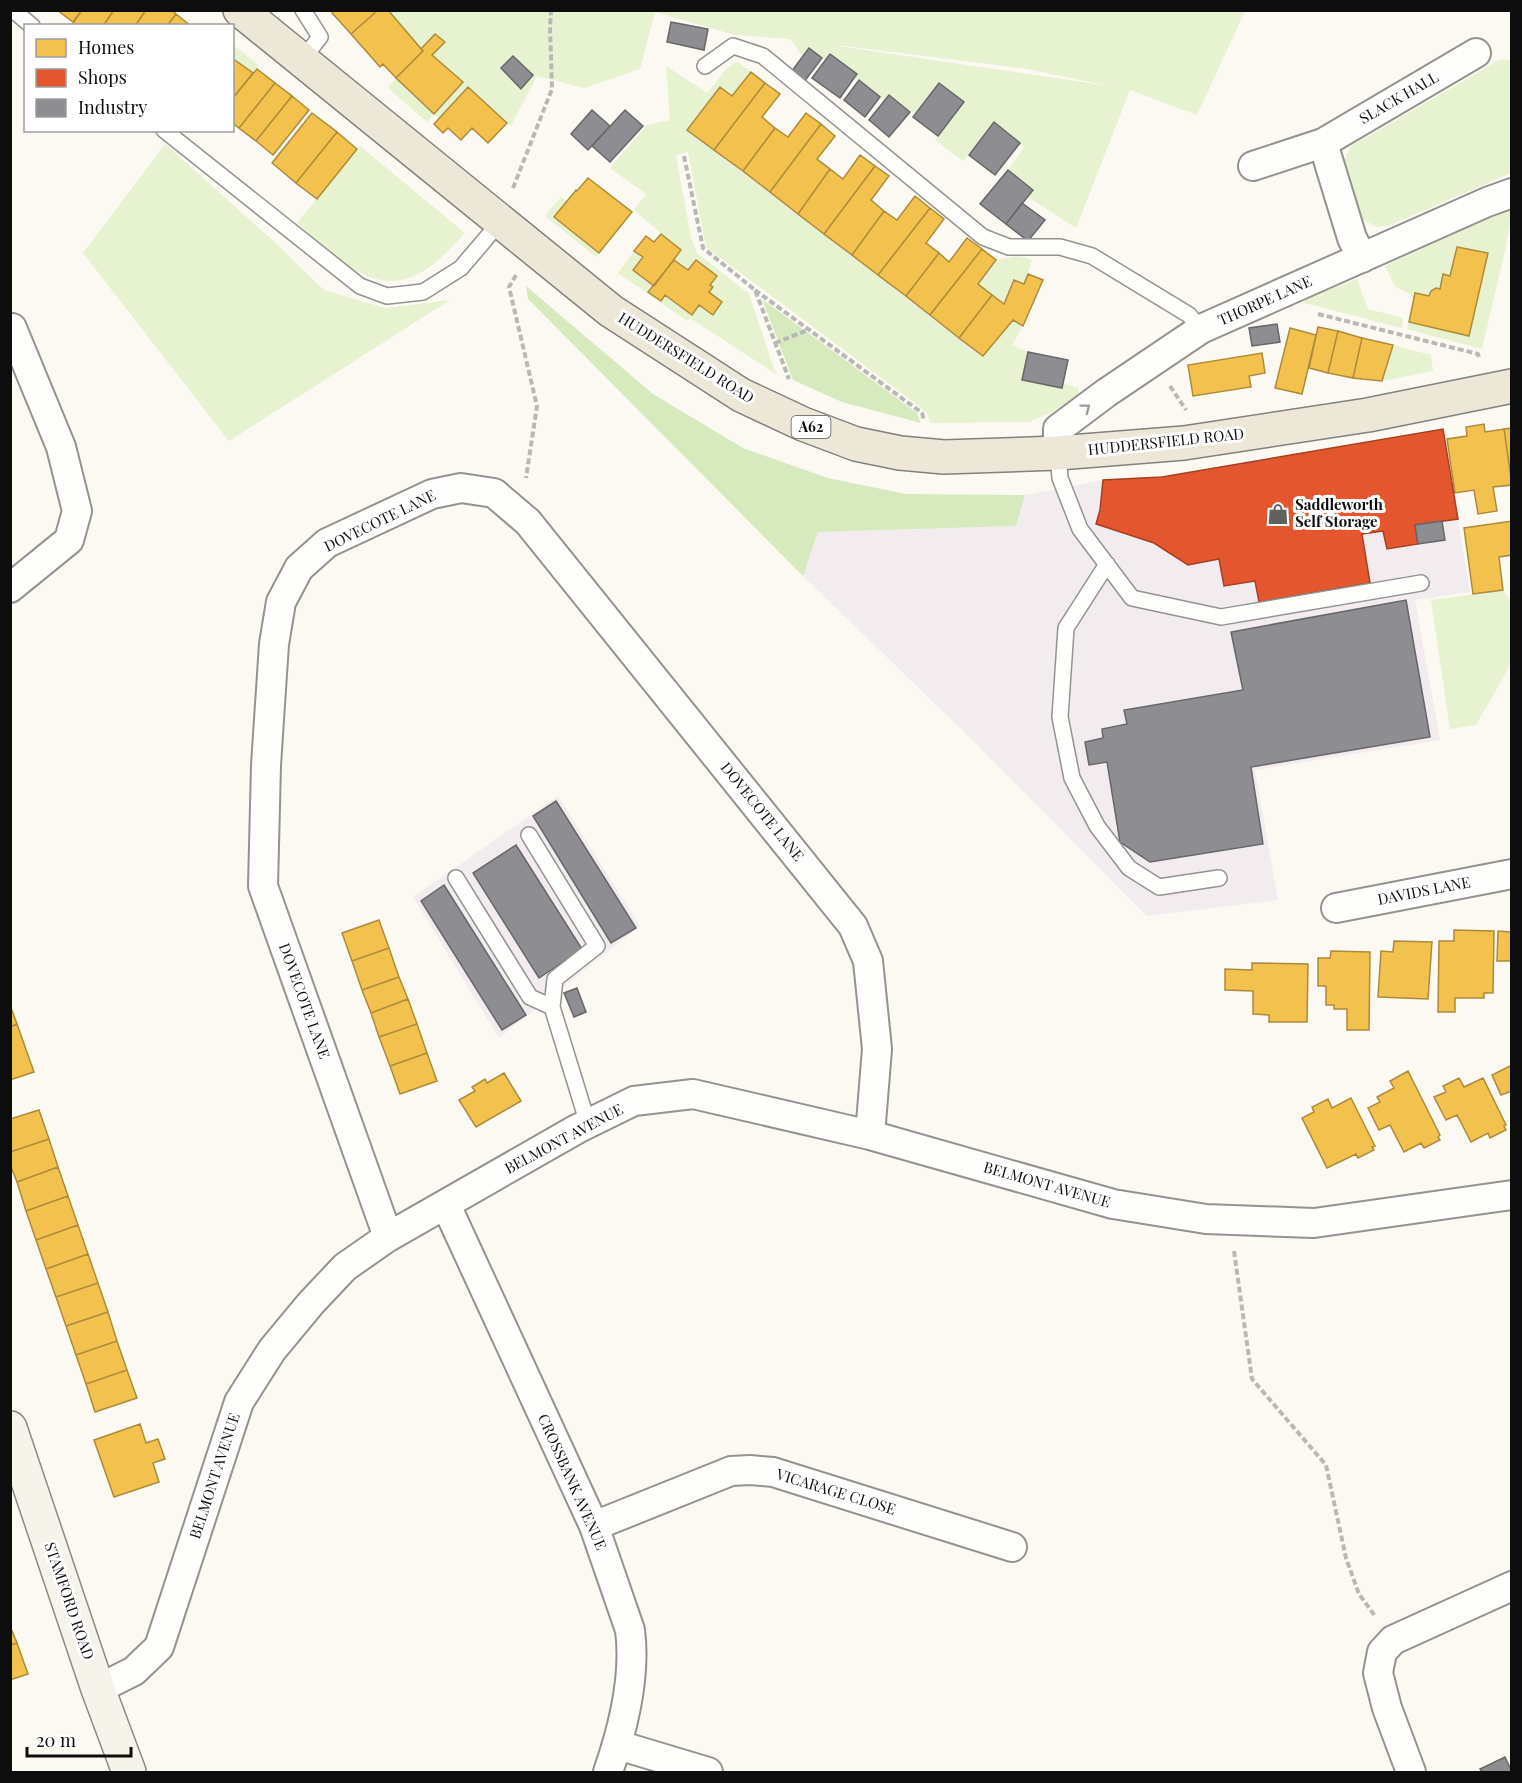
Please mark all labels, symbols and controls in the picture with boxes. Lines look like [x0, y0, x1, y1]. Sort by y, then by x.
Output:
legend [24, 24, 234, 132]
text: Homes [78, 35, 134, 59]
text: Shops [78, 65, 127, 89]
street label: SLACK HALL [1355, 66, 1442, 128]
text: Industry [78, 95, 147, 119]
street label: THORPE LANE [1215, 270, 1315, 330]
street label: HUDDERSFIELD ROAD [615, 307, 758, 407]
one-way arrow [1079, 405, 1090, 416]
road number: A62 [792, 416, 830, 438]
street label: HUDDERSFIELD ROAD [1087, 423, 1245, 459]
street label: DOVECOTE LANE [321, 484, 439, 556]
place label: Saddleworth Self Storage [1295, 494, 1383, 531]
shop icon: Saddleworth Self Storage [1266, 502, 1290, 526]
street label: DOVECOTE LANE [717, 758, 809, 865]
street label: DAVIDS LANE [1376, 871, 1472, 909]
street label: DOVECOTE LANE [275, 940, 335, 1061]
street label: BELMONT AVENUE [501, 1099, 626, 1178]
street label: BELMONT AVENUE [981, 1156, 1113, 1212]
street label: BELMONT AVENUE [184, 1410, 244, 1541]
street label: CROSSBANK AVENUE [534, 1411, 612, 1553]
street label: VICARAGE CLOSE [773, 1463, 898, 1519]
street label: STAMFORD ROAD [40, 1539, 100, 1662]
scale bar [27, 1720, 130, 1758]
text: 20 m [36, 1728, 76, 1752]

